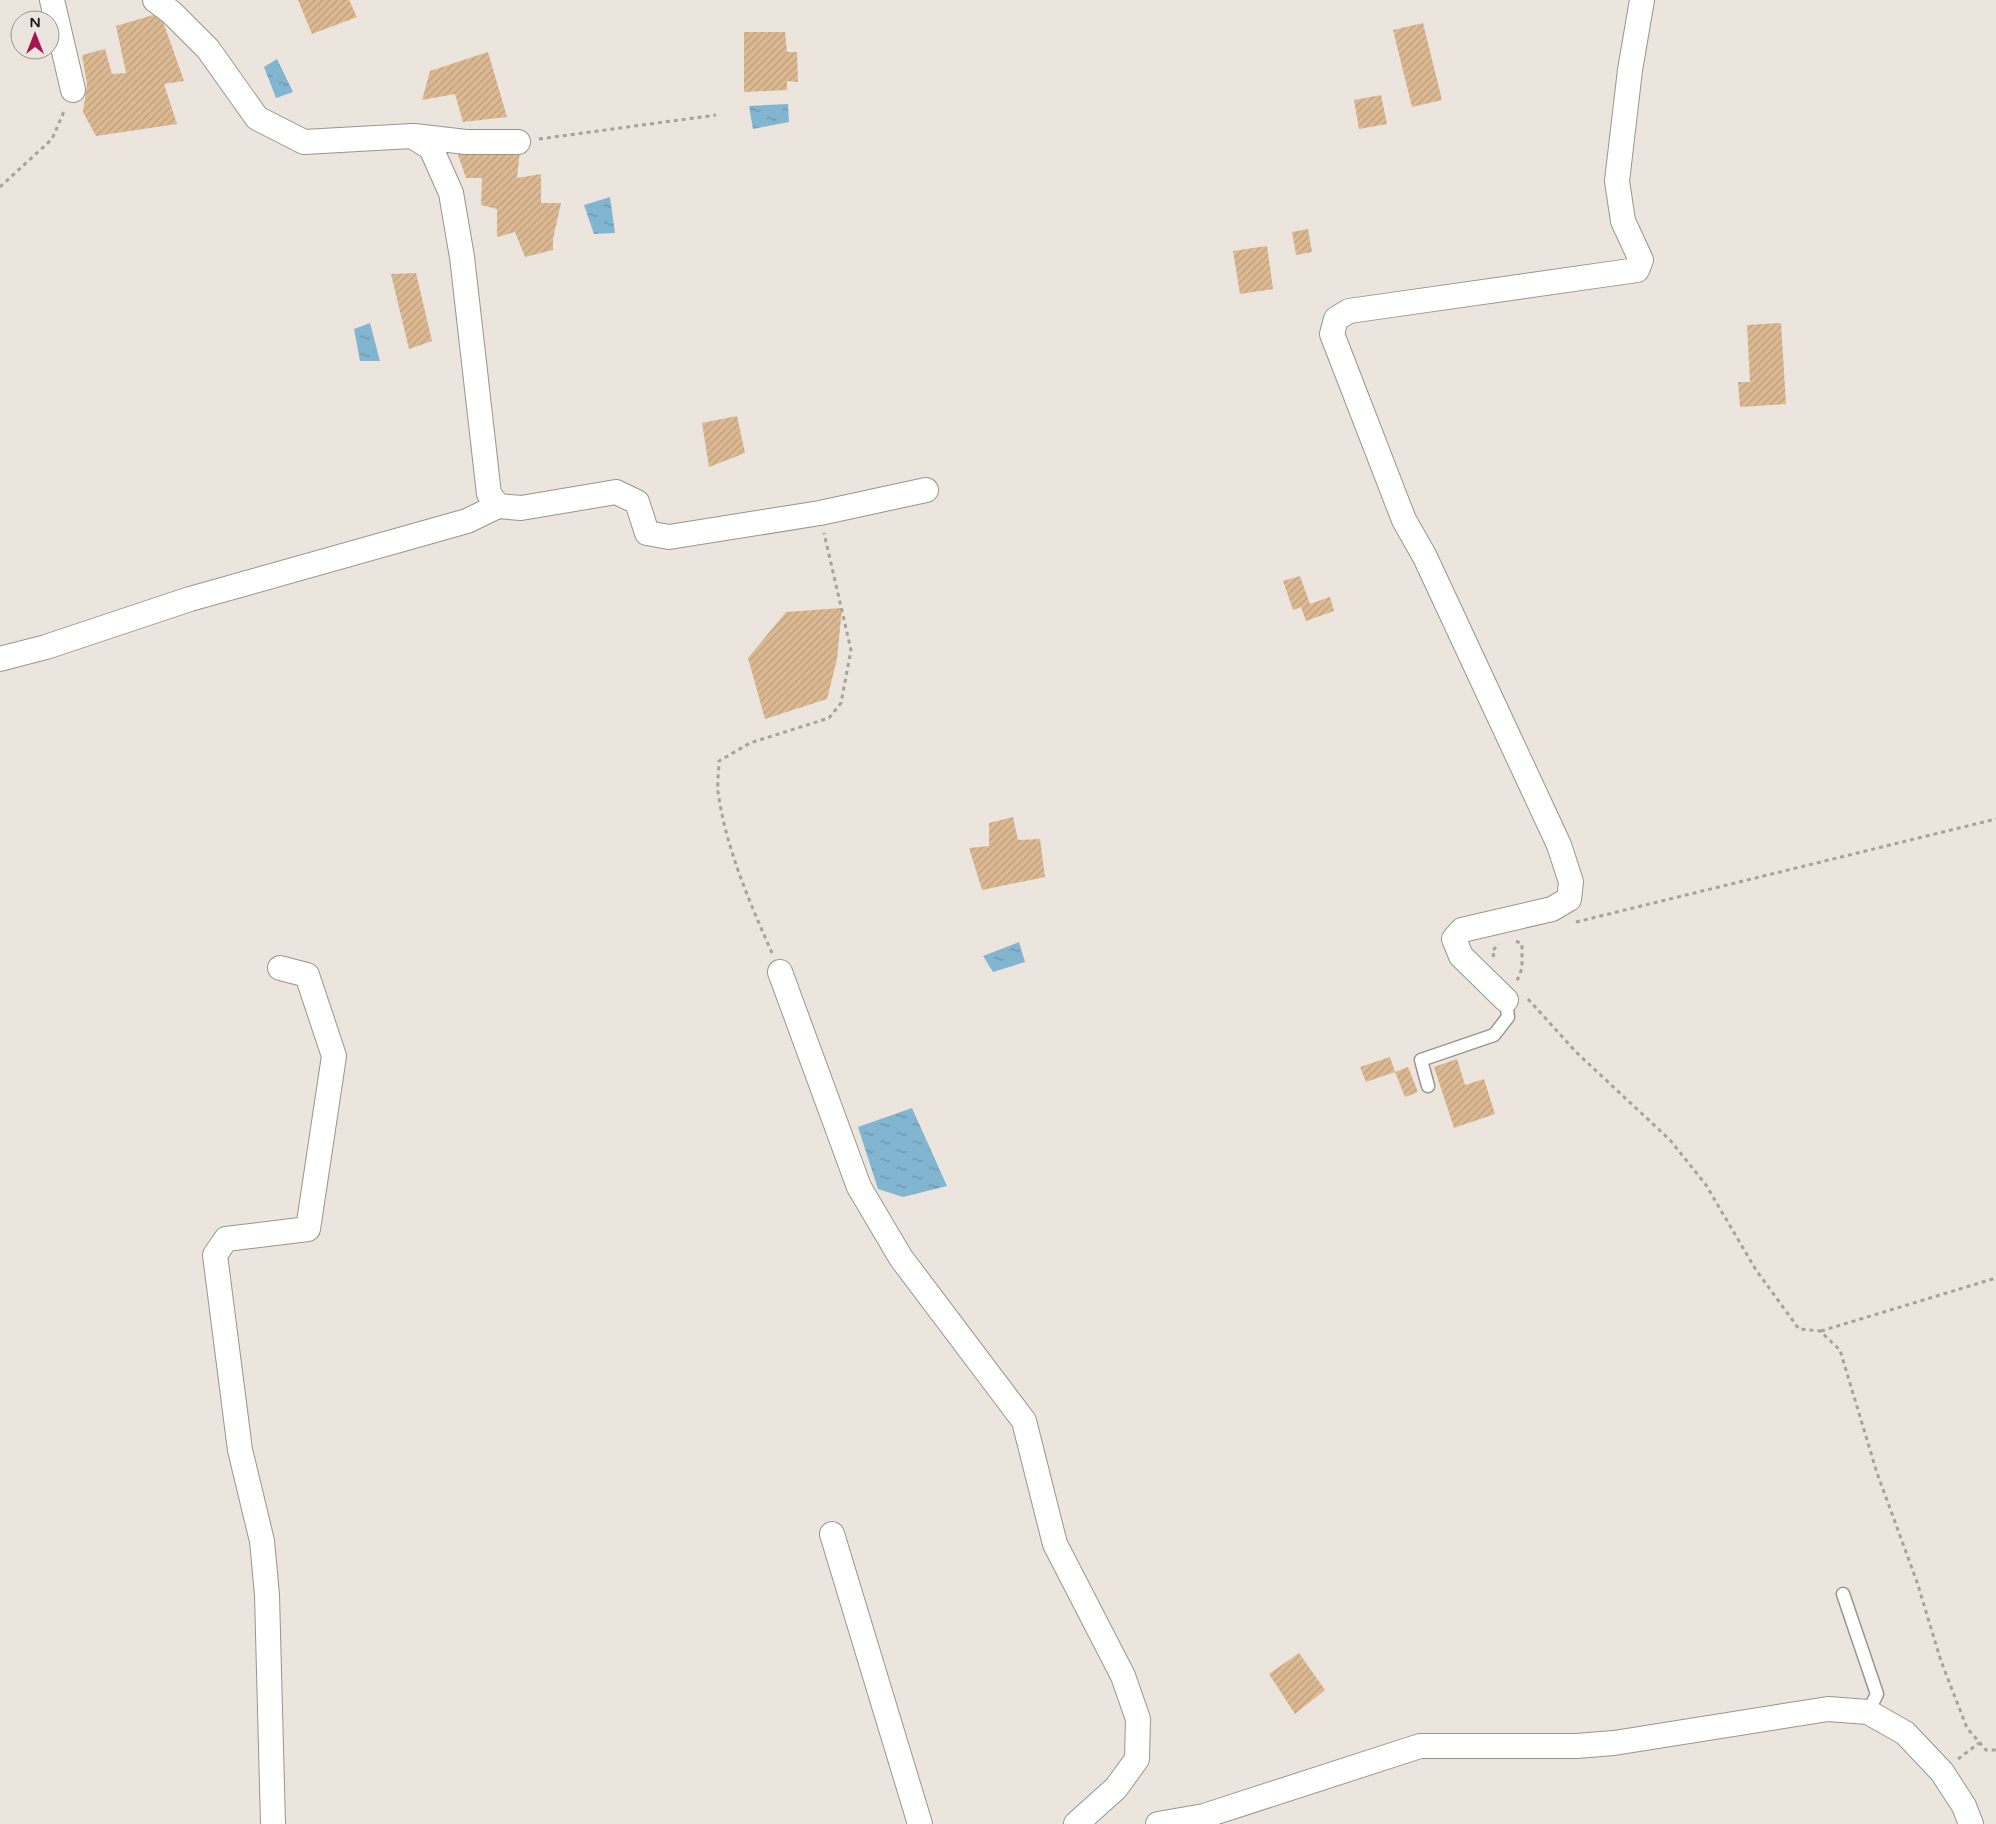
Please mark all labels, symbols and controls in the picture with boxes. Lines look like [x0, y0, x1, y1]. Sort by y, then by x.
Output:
north arrow [10, 10, 60, 60]
text: N [29, 14, 41, 31]

